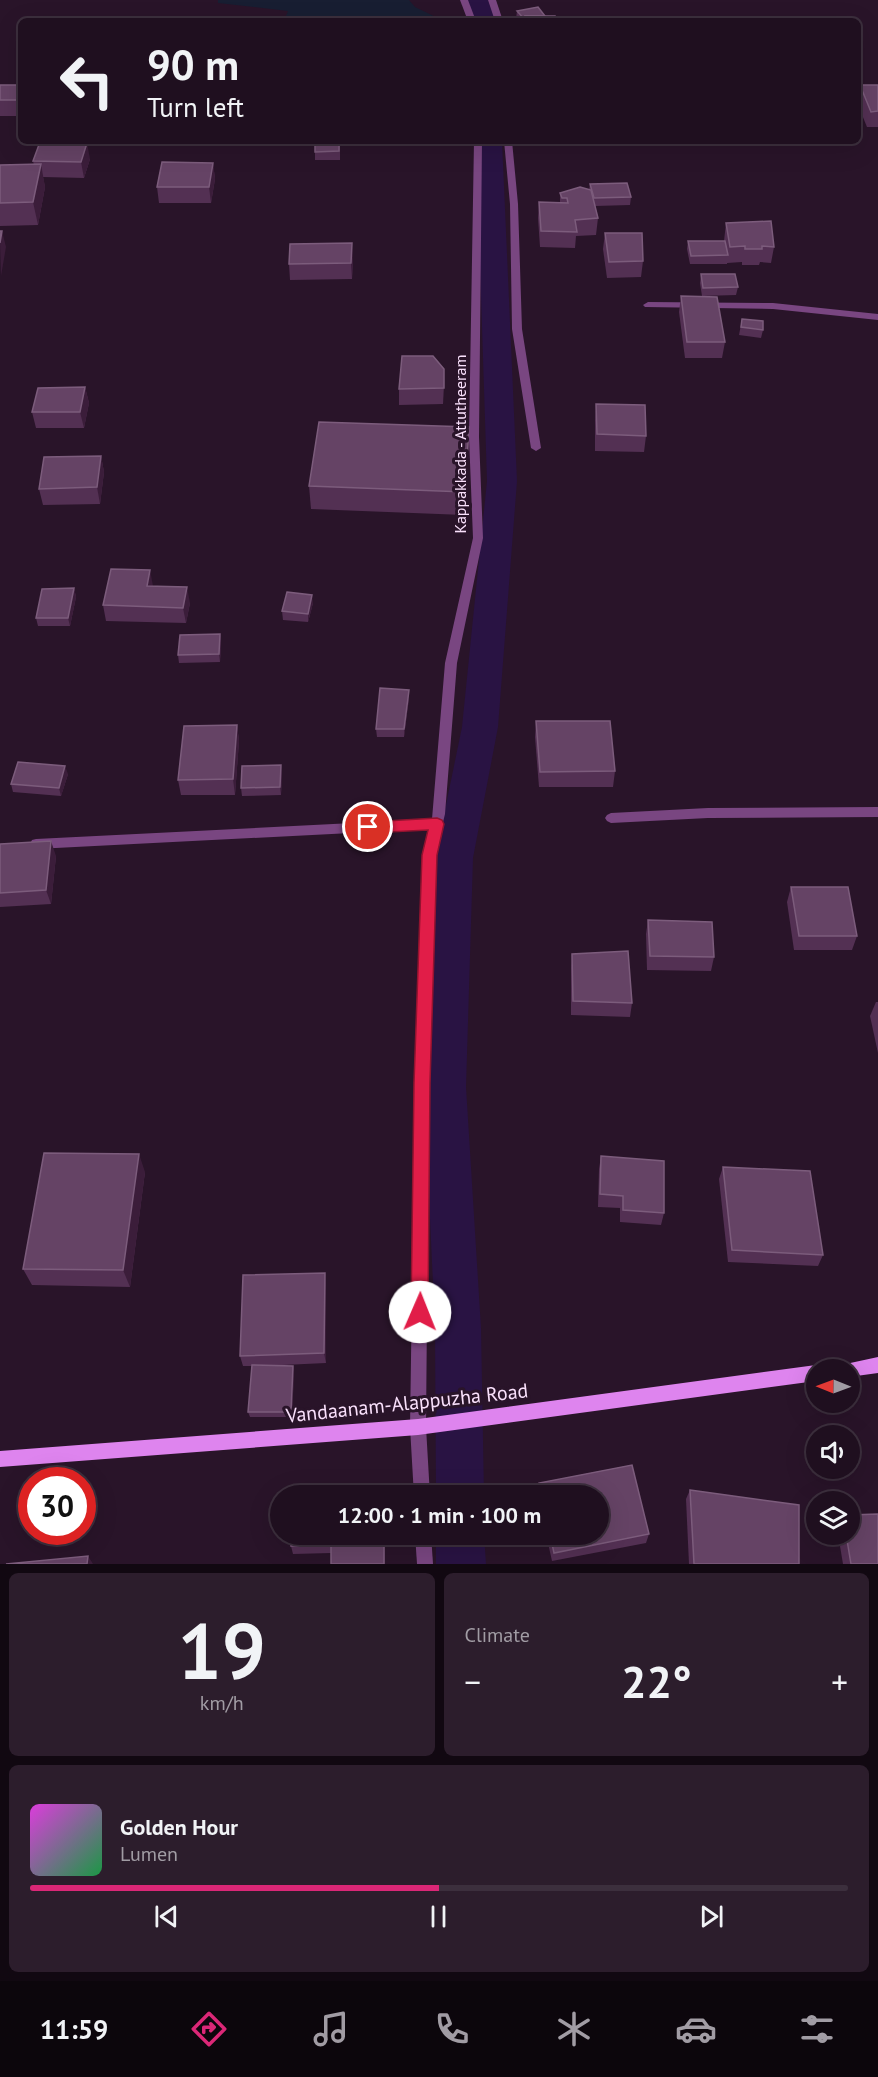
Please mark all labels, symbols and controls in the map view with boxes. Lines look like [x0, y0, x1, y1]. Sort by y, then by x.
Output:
text: 90 m [147, 37, 239, 92]
icon: left [48, 42, 126, 120]
text: Turn left [147, 90, 244, 124]
street label: Kappakkada - Attutheeram [450, 355, 470, 533]
pin [342, 801, 393, 852]
icon: arrive [351, 810, 384, 843]
position arrow [388, 1280, 452, 1344]
north arrow [806, 1359, 860, 1413]
map controls [806, 1359, 860, 1545]
street label: Vandaanam-Alappuzha Road [284, 1377, 529, 1429]
button: sound [806, 1425, 860, 1479]
speed limit sign: 30 [18, 1467, 96, 1545]
button: layers [806, 1491, 860, 1545]
text: 12:00 · 1 min · 100 m [338, 1501, 541, 1529]
text: 19 [178, 1600, 266, 1701]
text: Climate [465, 1622, 530, 1648]
text: 22° [621, 1652, 692, 1710]
text: − [465, 1660, 481, 1703]
text: + [831, 1660, 848, 1703]
text: km/h [200, 1690, 244, 1716]
text: Golden Hour [120, 1813, 238, 1841]
text: Lumen [120, 1841, 178, 1867]
icon: previous [150, 1900, 183, 1933]
icon: pause [422, 1900, 455, 1933]
icon: next [695, 1900, 728, 1933]
icon: directions [188, 2008, 230, 2050]
icon: music [310, 2008, 352, 2050]
icon: phone [431, 2008, 473, 2050]
icon: climate [553, 2008, 595, 2050]
icon: car [675, 2008, 717, 2050]
icon: filters [796, 2008, 838, 2050]
text: 11:59 [40, 2012, 108, 2046]

